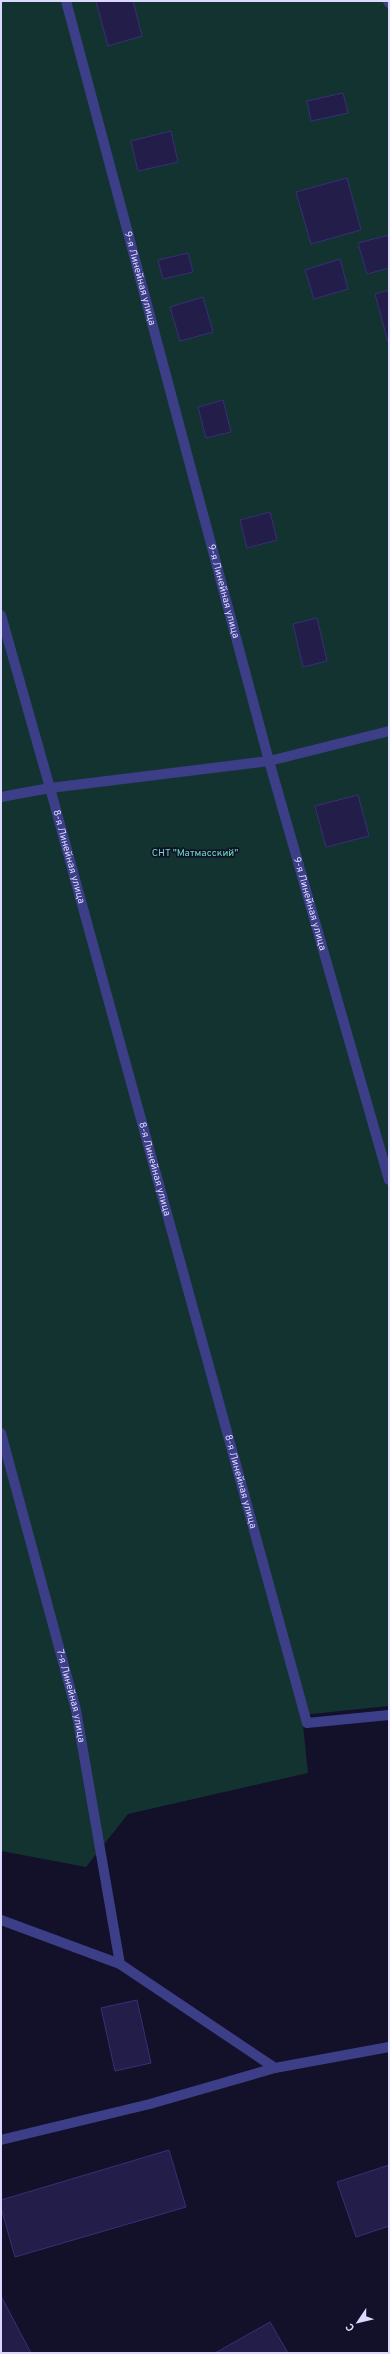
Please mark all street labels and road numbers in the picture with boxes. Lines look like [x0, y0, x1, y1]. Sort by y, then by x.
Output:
street label: 9-я Линейная улица [121, 230, 159, 327]
street label: 9-я Линейная улица [205, 543, 242, 640]
street label: 8-я Линейная улица [50, 808, 88, 905]
street label: 9-я Линейная улица [290, 855, 329, 952]
street label: 8-я Линейная улица [136, 1121, 174, 1218]
street label: 8-я Линейная улица [221, 1433, 260, 1530]
street label: 7-я Линейная улица [53, 1648, 88, 1743]

